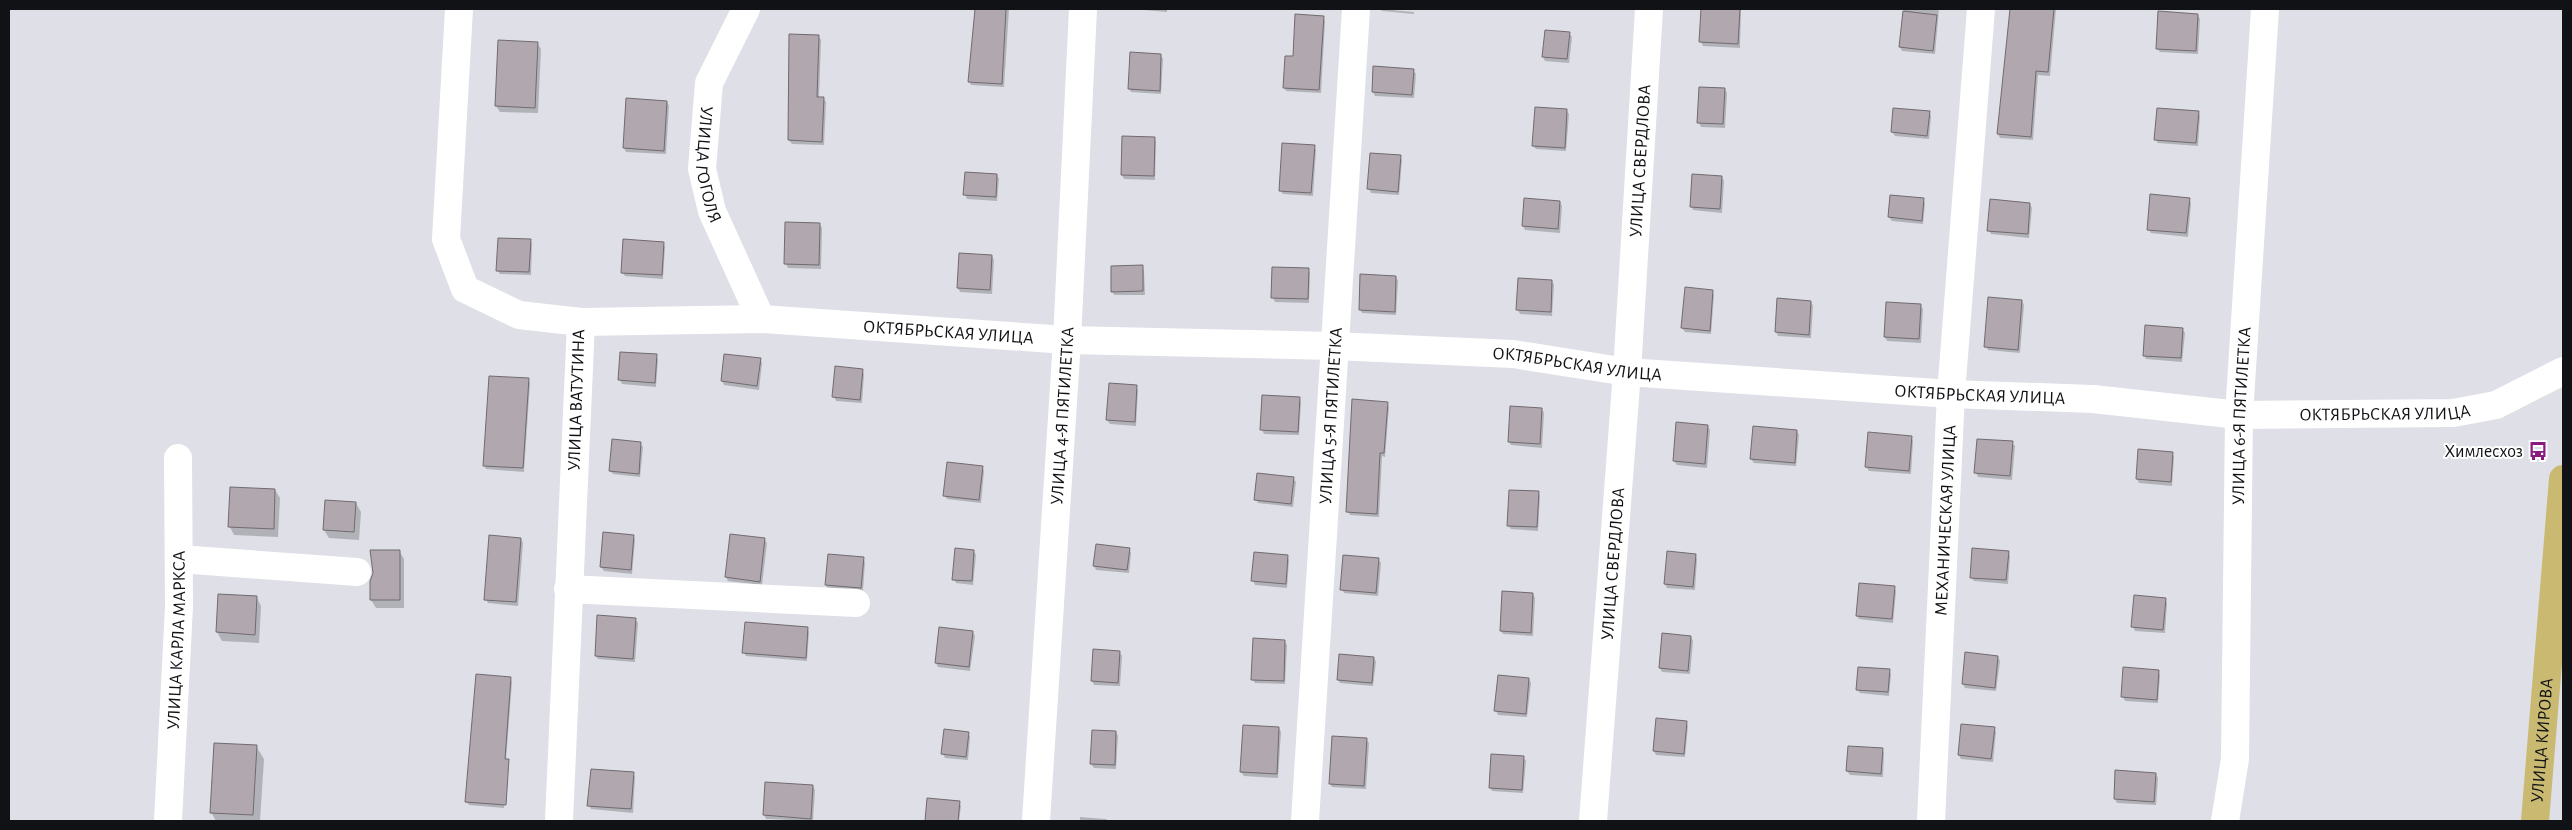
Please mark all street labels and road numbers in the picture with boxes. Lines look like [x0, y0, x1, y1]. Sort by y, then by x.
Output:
street label: УЛИЦА СВЕРДЛОВА [1627, 83, 1654, 238]
street label: УЛИЦА ГОГОЛЯ [692, 105, 724, 226]
street label: ОКТЯБРЬСКАЯ УЛИЦА [863, 318, 1035, 348]
street label: УЛИЦА 4-Я ПЯТИЛЕТКА [1048, 326, 1078, 506]
street label: УЛИЦА 5-Я ПЯТИЛЕТКА [1317, 326, 1346, 505]
street label: УЛИЦА 6-Я ПЯТИЛЕТКА [2230, 326, 2255, 505]
street label: УЛИЦА ВАТУТИНА [566, 328, 588, 471]
street label: ОКТЯБРЬСКАЯ УЛИЦА [1492, 345, 1663, 384]
street label: ОКТЯБРЬСКАЯ УЛИЦА [1894, 382, 2066, 408]
street label: ОКТЯБРЬСКАЯ УЛИЦА [2299, 402, 2472, 424]
street label: МЕХАНИЧЕСКАЯ УЛИЦА [1933, 424, 1960, 616]
street label: УЛИЦА СВЕРДЛОВА [1599, 486, 1628, 641]
street label: УЛИЦА КАРЛА МАРКСА [165, 550, 189, 730]
street label: УЛИЦА КИРОВА [2529, 677, 2557, 803]

